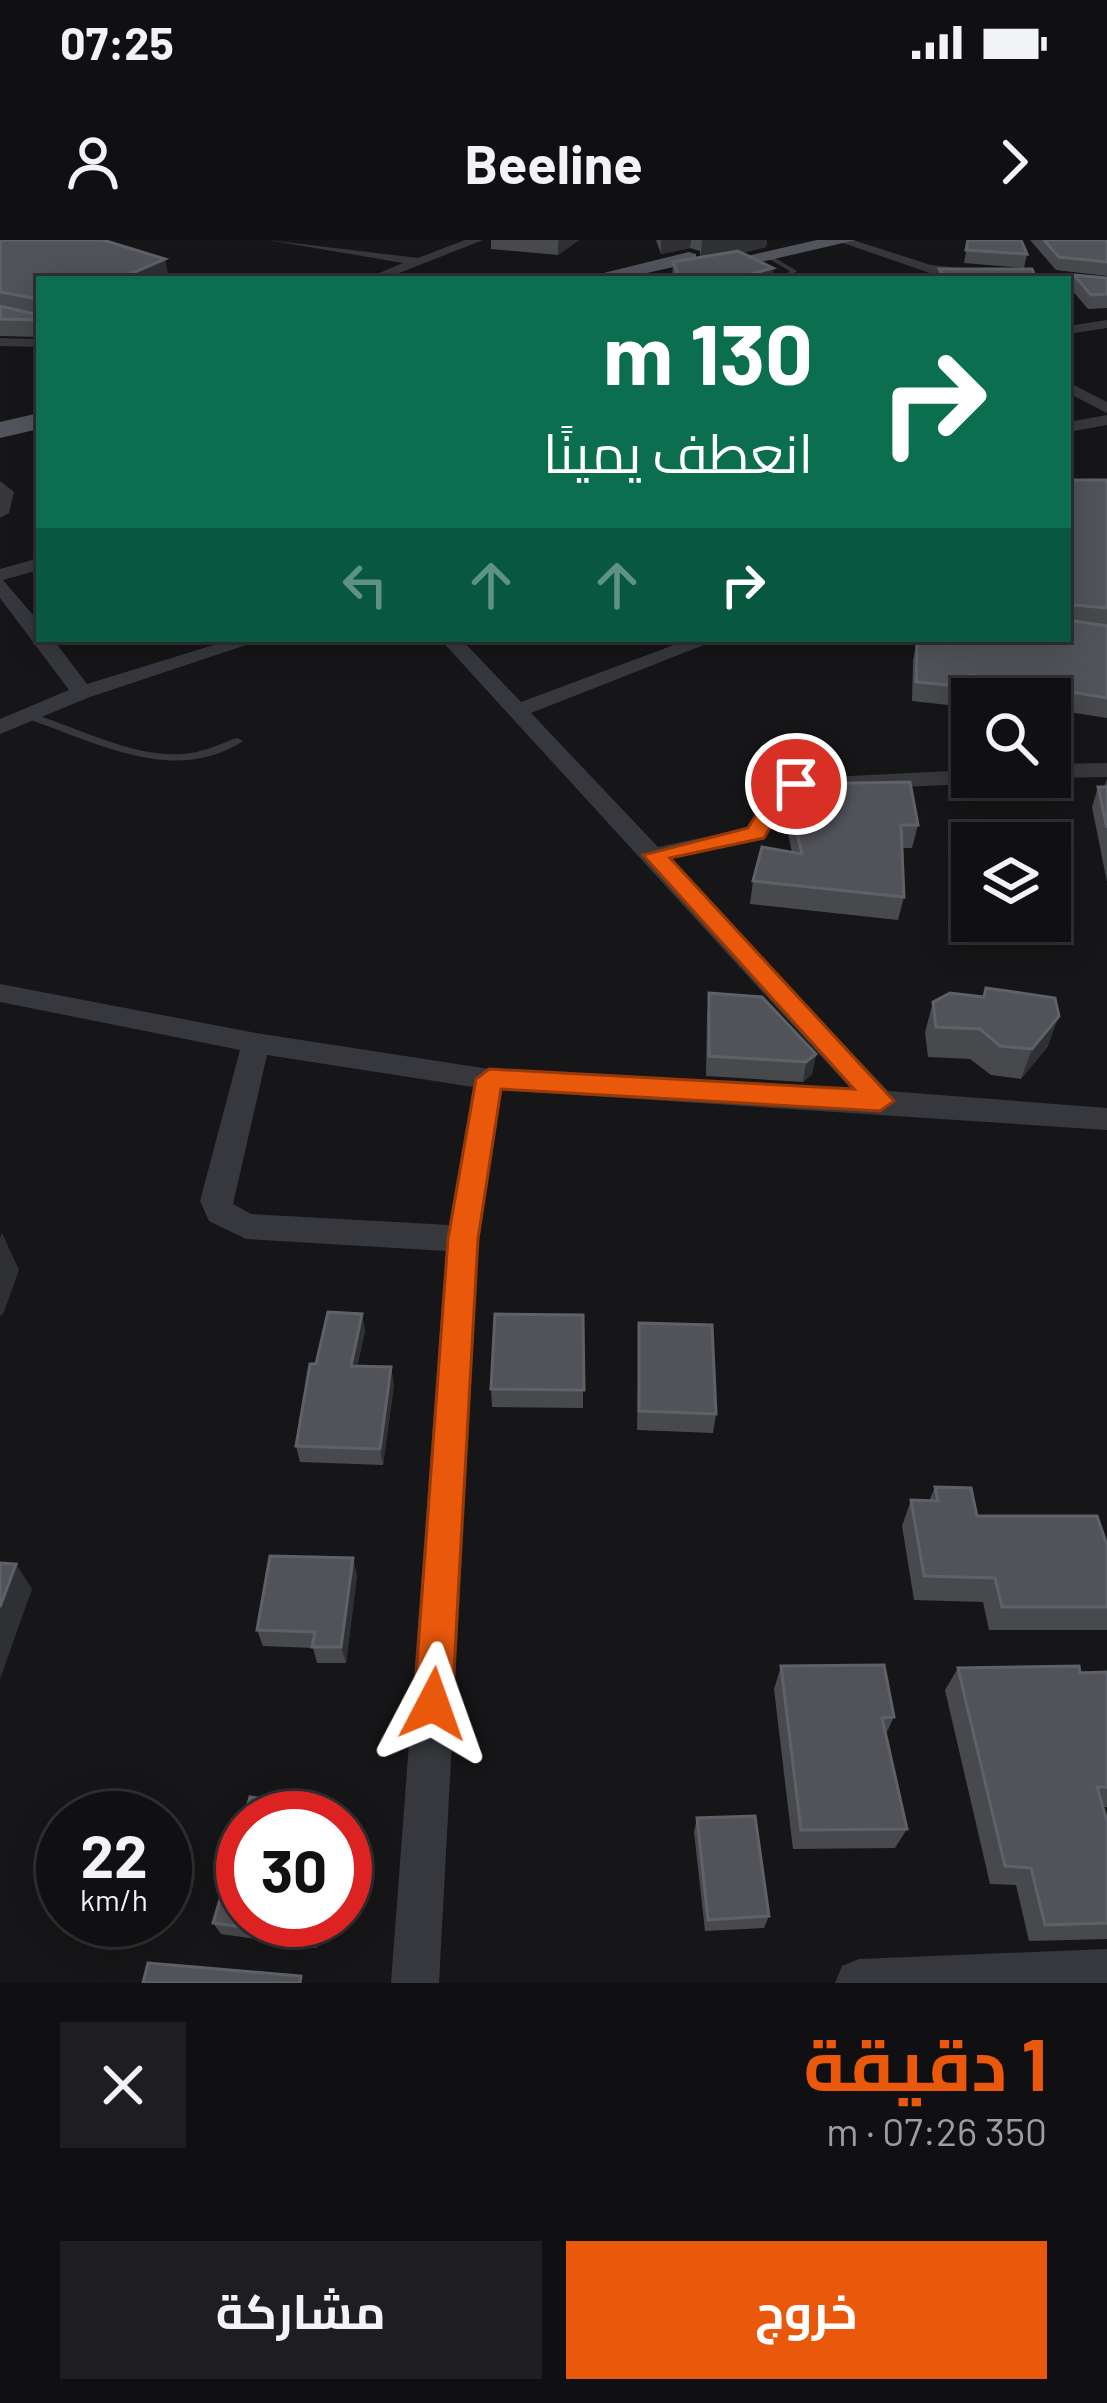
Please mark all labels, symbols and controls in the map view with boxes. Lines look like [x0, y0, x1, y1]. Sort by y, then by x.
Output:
text: 07:25 [60, 15, 174, 69]
icon: person [60, 129, 126, 195]
icon: forward [981, 129, 1047, 195]
text: Beeline [464, 130, 643, 195]
text: 130 m [603, 301, 813, 402]
icon: right [855, 324, 1011, 480]
text: انعطف يمينًا [543, 419, 813, 484]
icon: left [332, 552, 398, 618]
icon: ahead [458, 552, 524, 618]
icon: ahead [584, 552, 650, 618]
icon: right [710, 552, 776, 618]
map controls [951, 678, 1071, 942]
button: search [951, 678, 1071, 798]
pin [745, 733, 847, 835]
icon: arrive [763, 751, 829, 817]
button: layers [951, 822, 1071, 942]
position arrow [370, 1641, 496, 1767]
speed limit sign: 30 [216, 1791, 372, 1947]
text: 22 [80, 1818, 148, 1890]
text: km/h [80, 1881, 148, 1917]
text: 1 دقيقة [804, 2019, 1047, 2105]
button: close [60, 2022, 186, 2148]
text: 350 m · 07:26 [826, 2107, 1047, 2154]
button: مشاركة [60, 2241, 542, 2379]
button: خروج [566, 2241, 1047, 2379]

